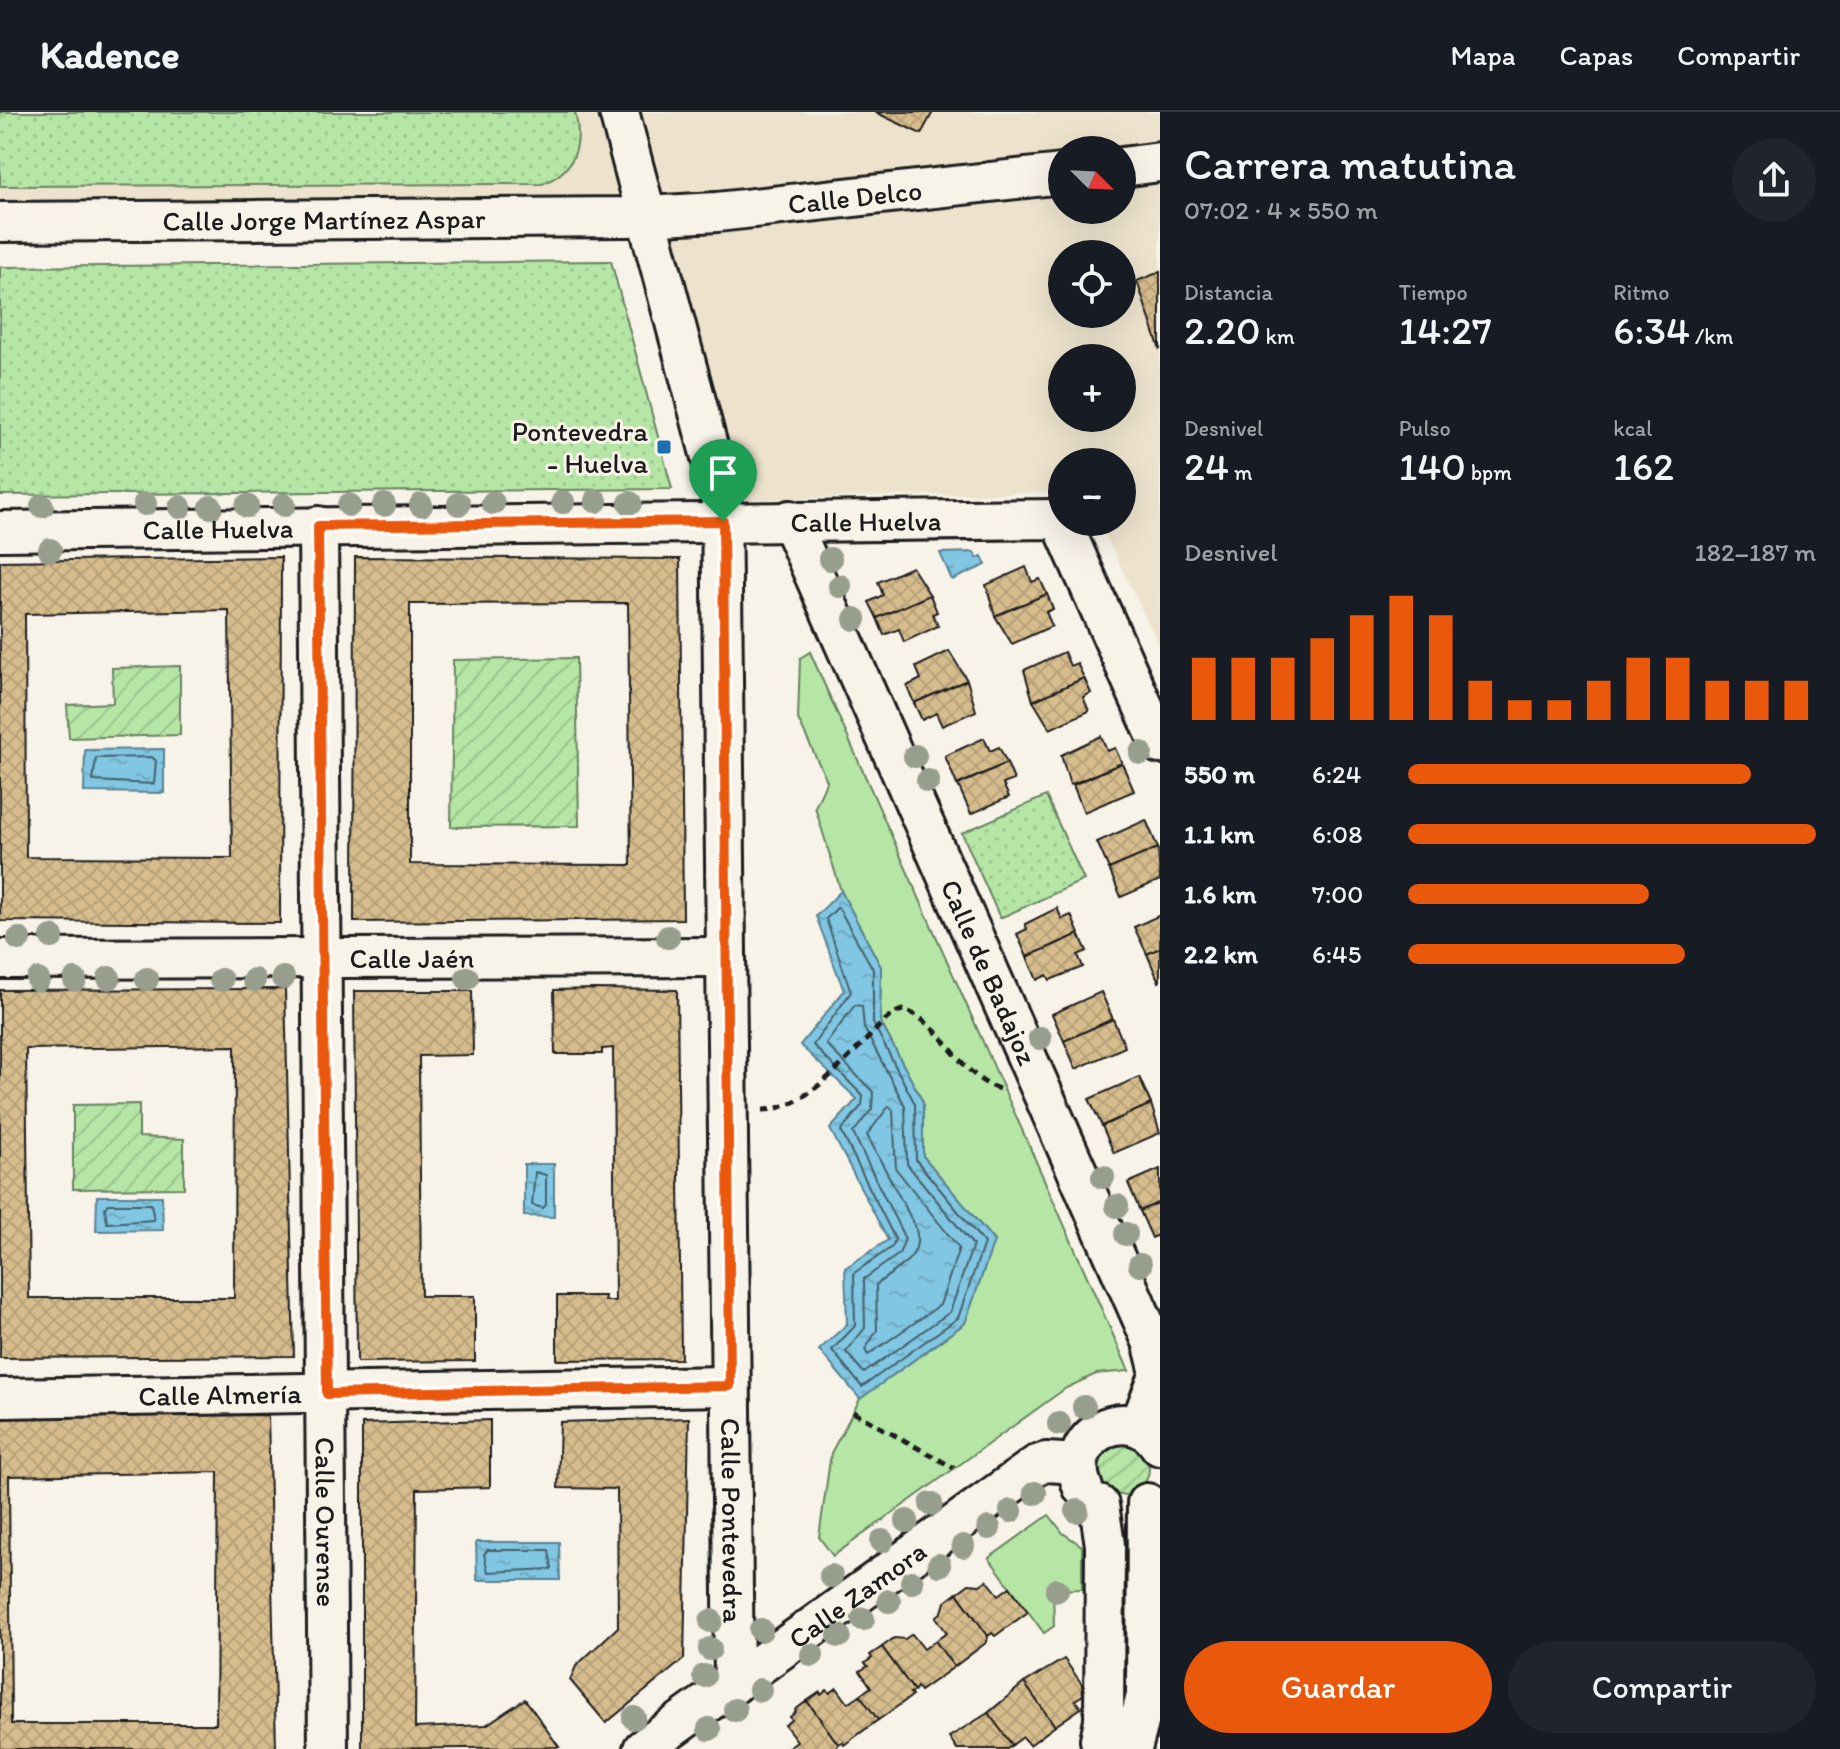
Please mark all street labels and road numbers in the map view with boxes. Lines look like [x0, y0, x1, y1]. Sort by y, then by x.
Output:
street label: Calle Delco [786, 173, 924, 221]
street label: Calle Jorge Martínez Aspar [162, 201, 486, 238]
street label: Calle Huelva [790, 503, 942, 539]
street label: Calle Huelva [142, 511, 294, 546]
street label: Calle de Badajoz [934, 874, 1045, 1070]
street label: Calle Jaén [350, 941, 475, 975]
street label: Calle Almería [138, 1376, 302, 1413]
street label: Calle Pontevedra [714, 1418, 750, 1624]
street label: Calle Ourense [308, 1437, 344, 1607]
street label: Calle Zamora [782, 1534, 933, 1656]

